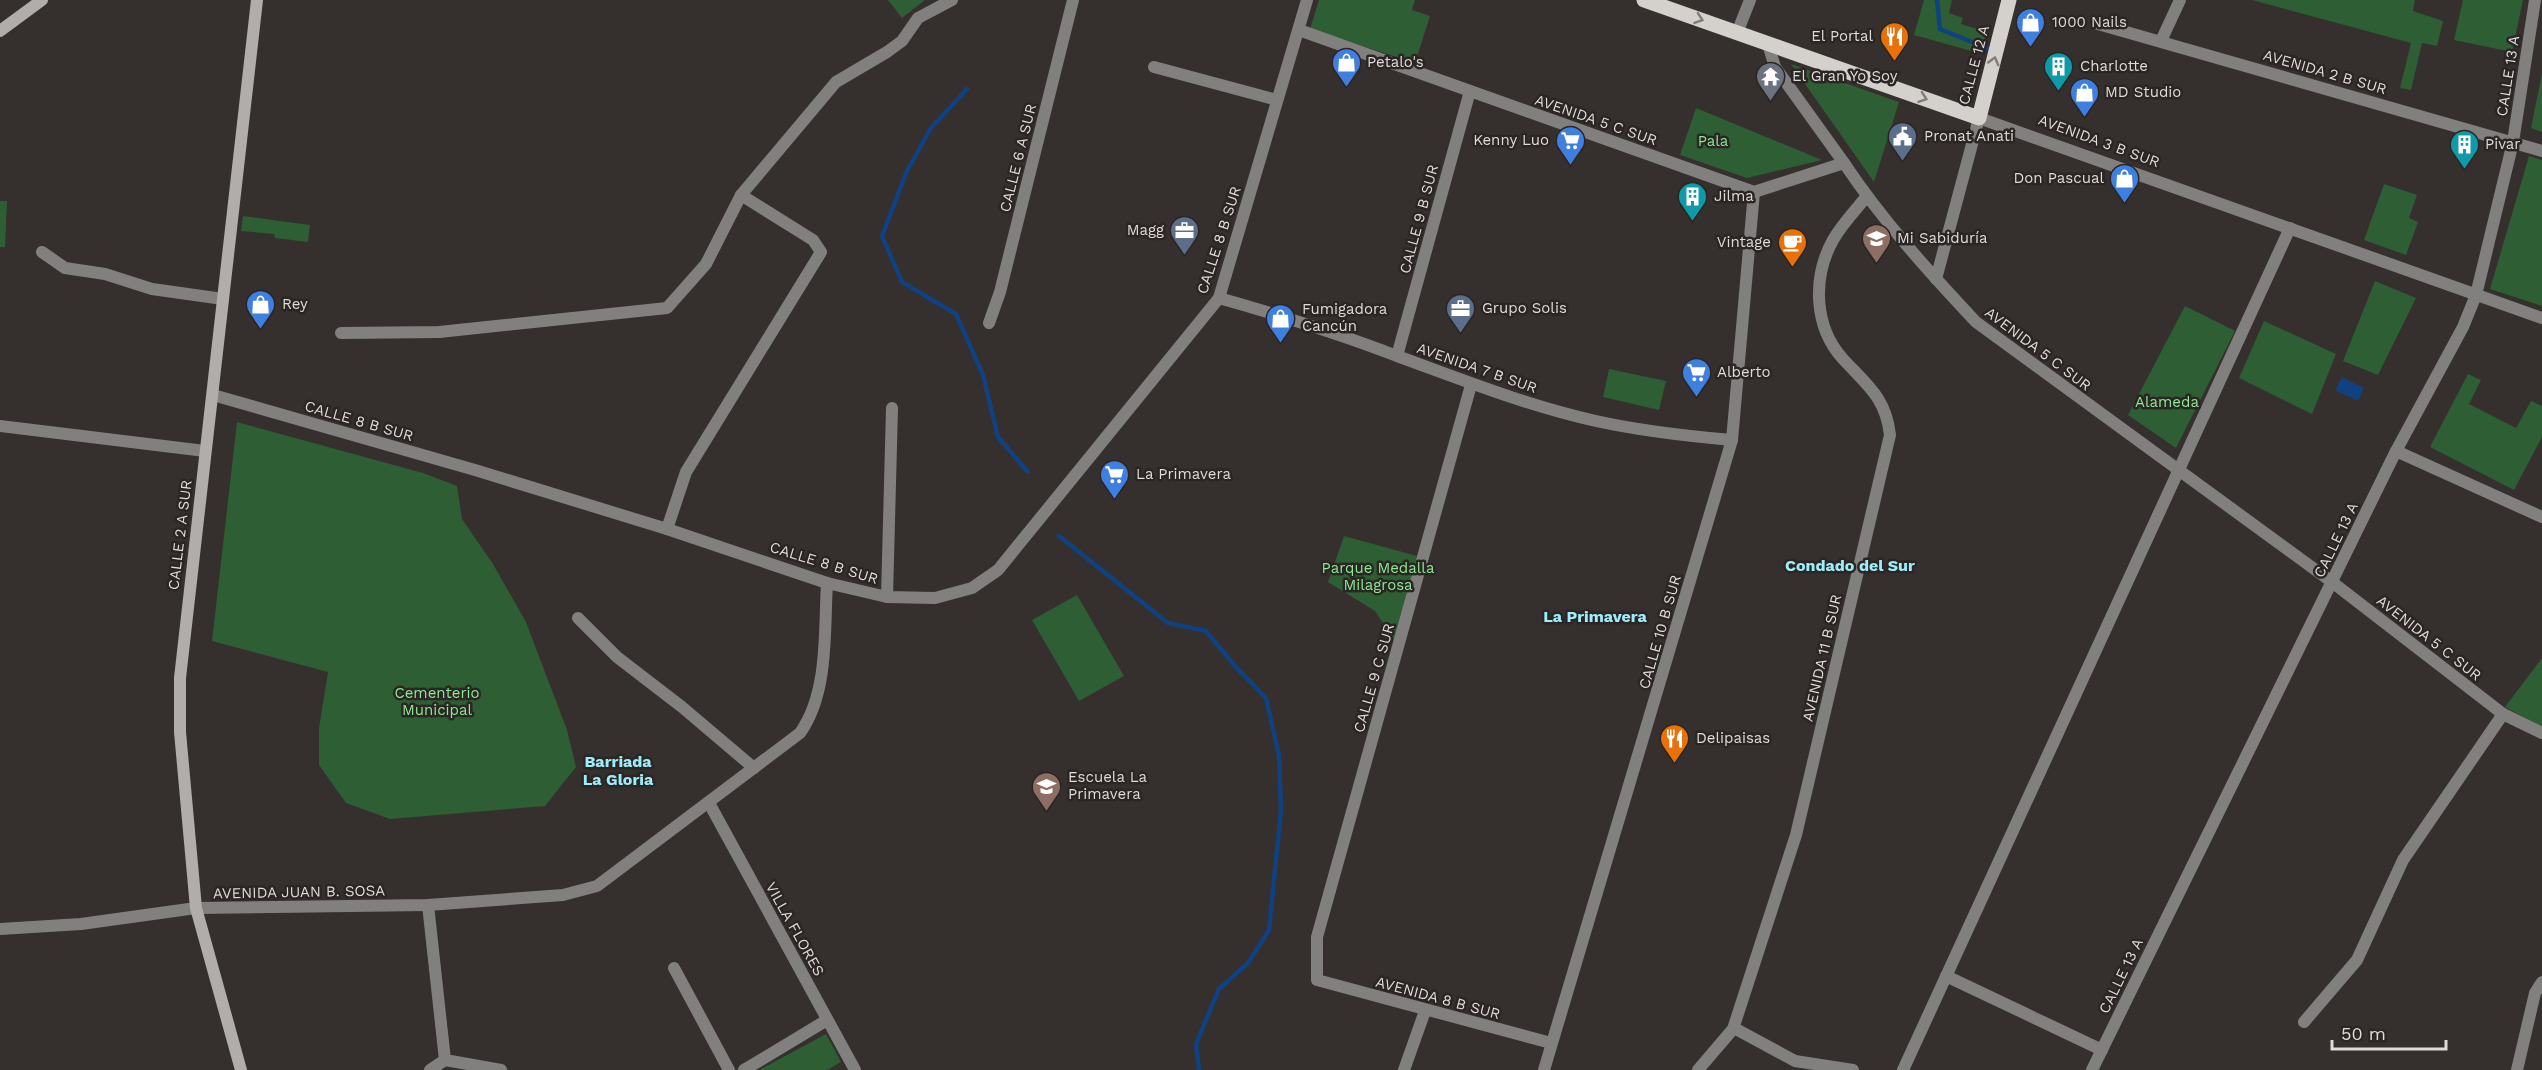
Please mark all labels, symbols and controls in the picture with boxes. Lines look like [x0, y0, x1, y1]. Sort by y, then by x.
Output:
shop icon: 1000 Nails [2015, 6, 2047, 48]
one-way arrow [1693, 12, 1704, 25]
place label: 1000 Nails [2052, 13, 2127, 31]
restaurant icon: El Portal [1878, 20, 1910, 62]
street label: CALLE 12 A [1955, 23, 1993, 107]
place label: El Portal [1811, 27, 1873, 45]
street label: CALLE 13 A [2493, 34, 2523, 118]
shop icon: Petalo's [1330, 46, 1362, 88]
street label: AVENIDA 2 B SUR [2261, 46, 2389, 98]
building icon: Charlotte [2043, 50, 2075, 92]
place label: Petalo's [1367, 53, 1424, 71]
one-way arrow [1986, 56, 1999, 66]
place label: Charlotte [2080, 57, 2148, 75]
temple icon: El Gran Yo Soy [1755, 60, 1787, 102]
place label: El Gran Yo Soy [1792, 67, 1898, 85]
shop icon: MD Studio [2068, 76, 2100, 118]
place label: MD Studio [2105, 83, 2181, 101]
street label: AVENIDA 5 C SUR [1533, 91, 1660, 149]
one-way arrow [1917, 91, 1928, 103]
street label: CALLE 6 A SUR [996, 102, 1040, 214]
street label: AVENIDA 3 B SUR [2036, 111, 2162, 171]
public building icon: Pronat Anati [1887, 120, 1919, 162]
supermarket icon: Kenny Luo [1554, 124, 1586, 166]
place label: Pronat Anati [1924, 127, 2014, 145]
building icon: Pivar [2448, 128, 2480, 170]
place label: Kenny Luo [1473, 131, 1549, 149]
park label: Pala [1698, 132, 1729, 150]
place label: Pivar [2485, 135, 2520, 153]
street label: CALLE 9 B SUR [1396, 162, 1442, 276]
shop icon: Don Pascual [2109, 162, 2141, 204]
place label: Don Pascual [2014, 169, 2104, 187]
building icon: Jilma [1677, 180, 1709, 222]
street label: CALLE 8 B SUR [1193, 184, 1245, 296]
place label: Jilma [1714, 187, 1754, 205]
office icon: Magg [1169, 214, 1201, 256]
place label: Magg [1127, 221, 1164, 239]
school or university icon: Mi Sabiduría [1860, 222, 1892, 264]
cafe icon: Vintage [1776, 226, 1808, 268]
place label: Mi Sabiduría [1897, 229, 1988, 247]
place label: Vintage [1717, 233, 1771, 251]
shop icon: Rey [245, 288, 277, 330]
office icon: Grupo Solis [1445, 292, 1477, 334]
place label: Rey [282, 295, 308, 313]
place label: Grupo Solis [1482, 299, 1567, 317]
place label: Fumigadora Cancún [1302, 300, 1388, 335]
shop icon: Fumigadora Cancún [1265, 302, 1297, 344]
street label: AVENIDA 5 C SUR [1981, 303, 2095, 395]
street label: AVENIDA 7 B SUR [1414, 339, 1540, 397]
supermarket icon: Alberto [1680, 356, 1712, 398]
place label: Alberto [1717, 363, 1771, 381]
park label: Alameda [2135, 393, 2199, 411]
street label: CALLE 8 B SUR [303, 397, 415, 445]
supermarket icon: La Primavera [1099, 458, 1131, 500]
place label: La Primavera [1136, 465, 1231, 483]
street label: CALLE 2 A SUR [164, 479, 196, 591]
street label: CALLE 13 A [2310, 499, 2362, 581]
street label: CALLE 8 B SUR [768, 538, 880, 588]
district label: Condado del Sur [1785, 556, 1915, 575]
park label: Parque Medalla Milagrosa [1322, 559, 1435, 594]
street label: CALLE 10 B SUR [1635, 573, 1685, 691]
street label: AVENIDA 5 C SUR [2373, 591, 2485, 685]
street label: AVENIDA 11 B SUR [1799, 592, 1845, 723]
district label: La Primavera [1543, 607, 1648, 626]
street label: CALLE 9 C SUR [1350, 621, 1398, 735]
park label: Cementerio Municipal [394, 684, 480, 719]
restaurant icon: Delipaisas [1659, 722, 1691, 764]
place label: Delipaisas [1696, 729, 1770, 747]
district label: Barriada La Gloria [583, 752, 654, 789]
place label: Escuela La Primavera [1068, 768, 1148, 803]
school or university icon: Escuela La Primavera [1031, 770, 1063, 812]
street label: VILLA FLORES [762, 879, 828, 979]
street label: AVENIDA JUAN B. SOSA [213, 881, 385, 903]
street label: CALLE 13 A [2095, 935, 2147, 1017]
street label: AVENIDA 8 B SUR [1374, 973, 1502, 1023]
scale bar [2332, 1013, 2446, 1051]
text: 50 m [2341, 1023, 2386, 1044]

